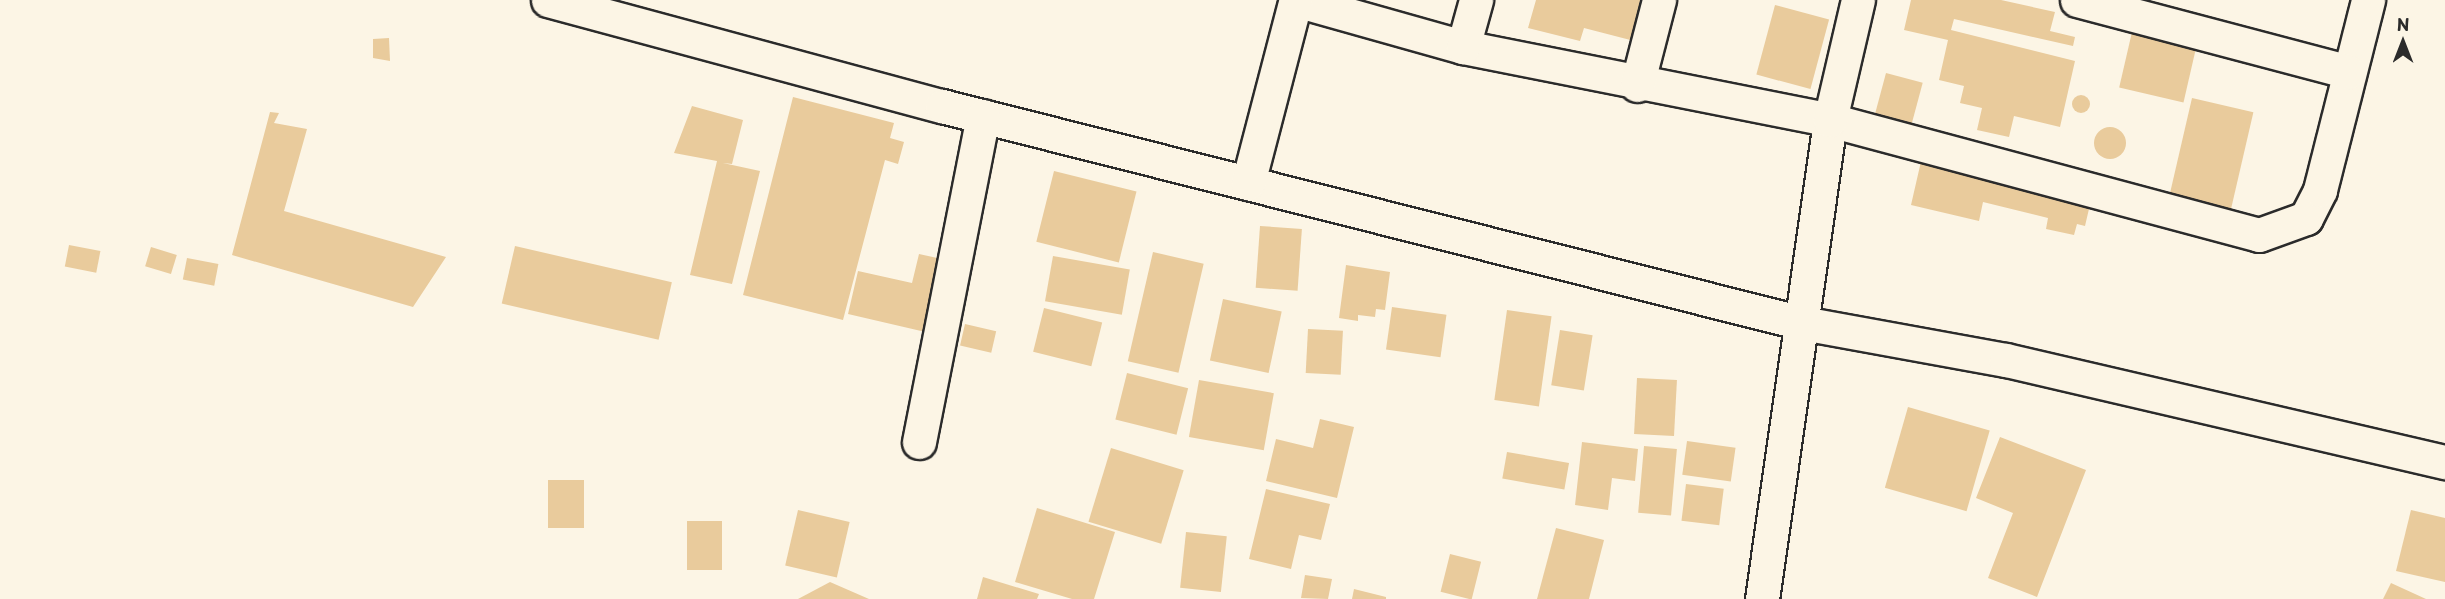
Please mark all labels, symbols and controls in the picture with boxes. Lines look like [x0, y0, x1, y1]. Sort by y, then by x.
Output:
north arrow [2373, 12, 2433, 72]
text: N [2397, 12, 2409, 36]

